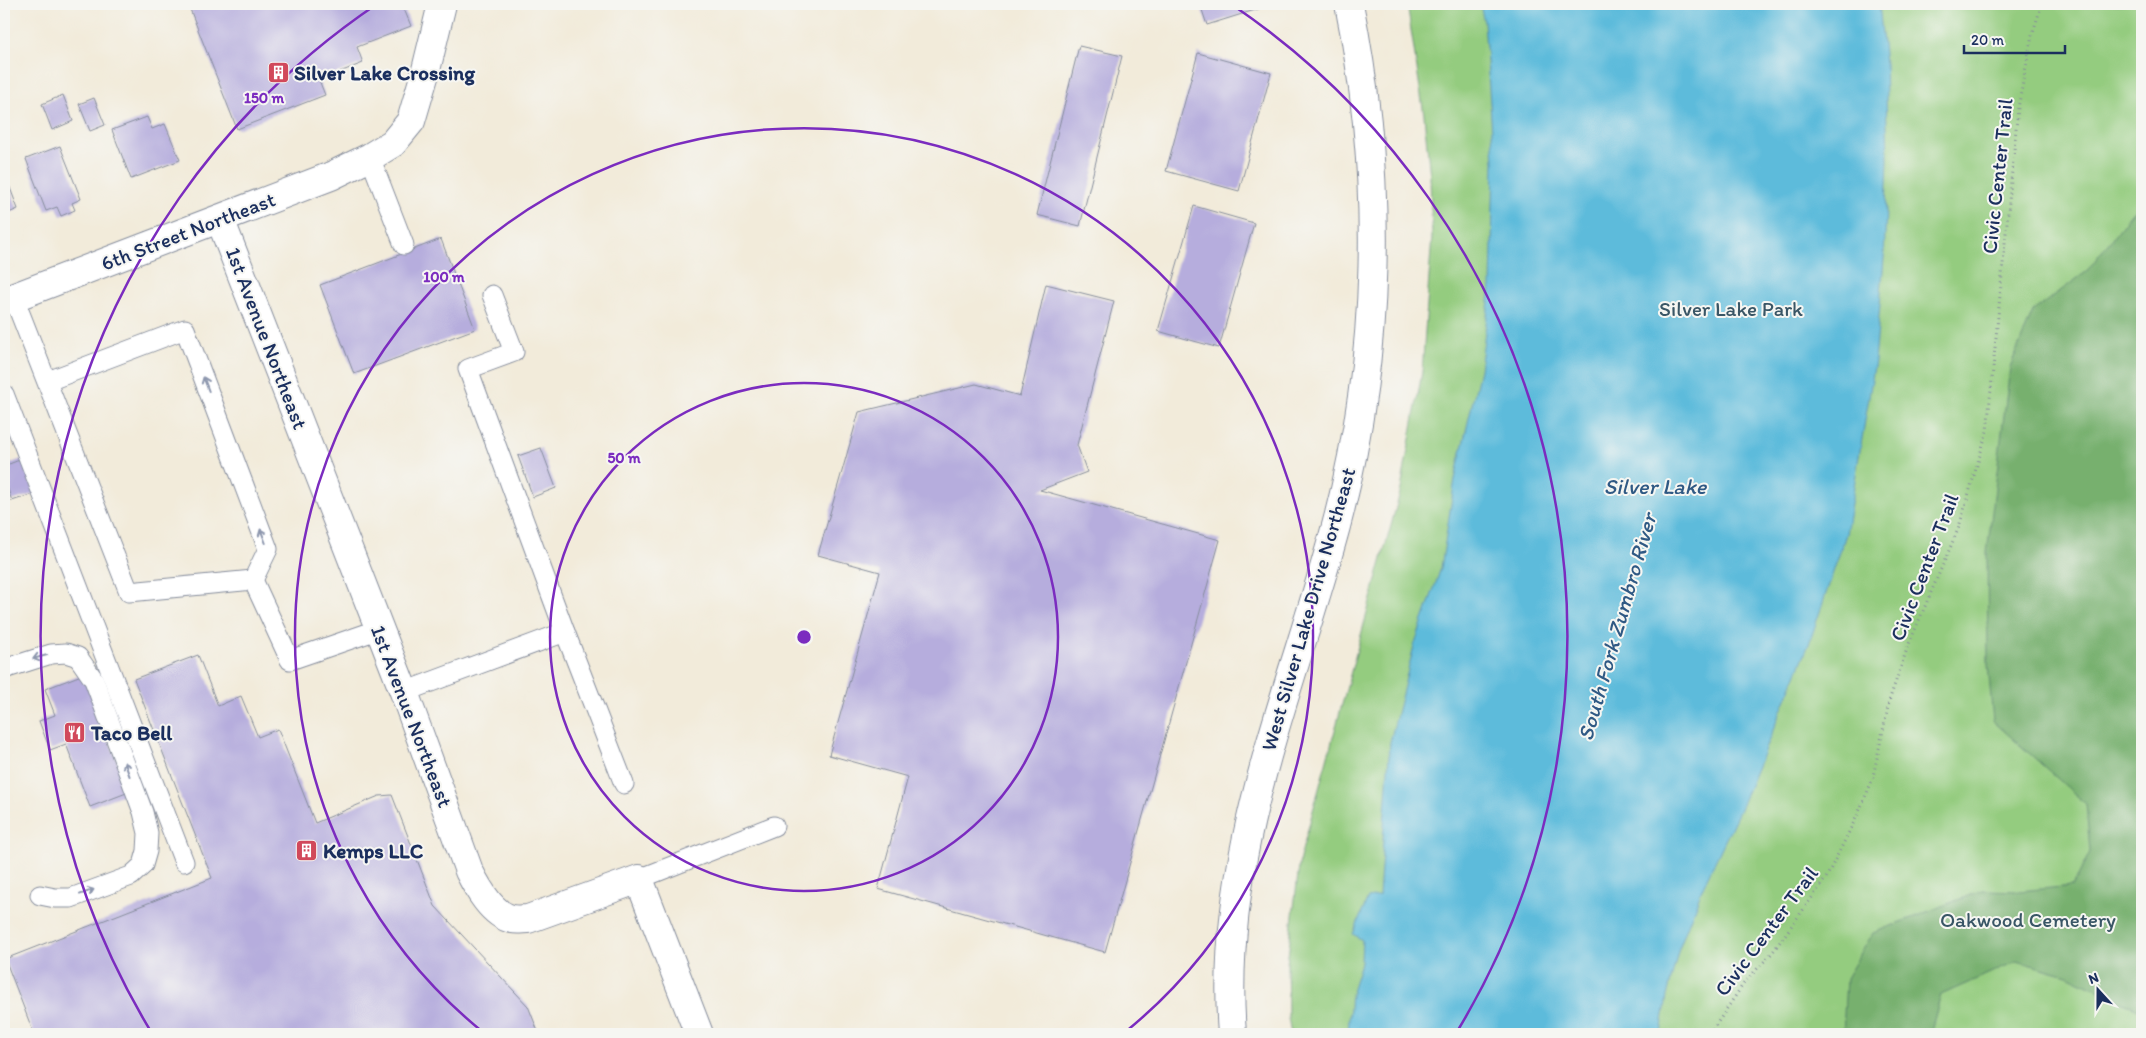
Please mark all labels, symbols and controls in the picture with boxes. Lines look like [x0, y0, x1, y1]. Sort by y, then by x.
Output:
scale bar [1964, 22, 2065, 54]
text: 20 m [1971, 31, 2005, 49]
building icon: Silver Lake Crossing [266, 60, 290, 84]
place label: Silver Lake Crossing [294, 60, 476, 86]
text: 150 m [244, 89, 284, 107]
street label: Civic Center Trail [1976, 97, 2018, 255]
street label: 6th Street Northeast [97, 186, 279, 276]
street label: 1st Avenue Northeast [221, 243, 313, 433]
text: 100 m [423, 268, 465, 286]
park label: Silver Lake Park [1659, 296, 1803, 321]
one-way arrow [201, 377, 210, 392]
text: 50 m [607, 449, 641, 467]
street label: West Silver Lake Drive Northeast [1256, 464, 1360, 754]
water label: Silver Lake [1604, 473, 1708, 500]
street label: Civic Center Trail [1884, 490, 1964, 644]
water label: South Fork Zumbro River [1572, 508, 1663, 744]
one-way arrow [258, 529, 267, 544]
street label: 1st Avenue Northeast [366, 621, 458, 811]
centre of rings [795, 628, 813, 646]
one-way arrow [32, 653, 48, 662]
restaurant icon: Taco Bell [63, 720, 87, 744]
place label: Taco Bell [90, 720, 173, 745]
one-way arrow [122, 762, 131, 777]
building icon: Kemps LLC [295, 838, 319, 862]
place label: Kemps LLC [323, 838, 424, 864]
street label: Civic Center Trail [1709, 861, 1823, 1001]
one-way arrow [79, 887, 94, 896]
park label: Oakwood Cemetery [1940, 907, 2116, 932]
north arrow [2074, 966, 2124, 1016]
text: N [2086, 969, 2101, 988]

